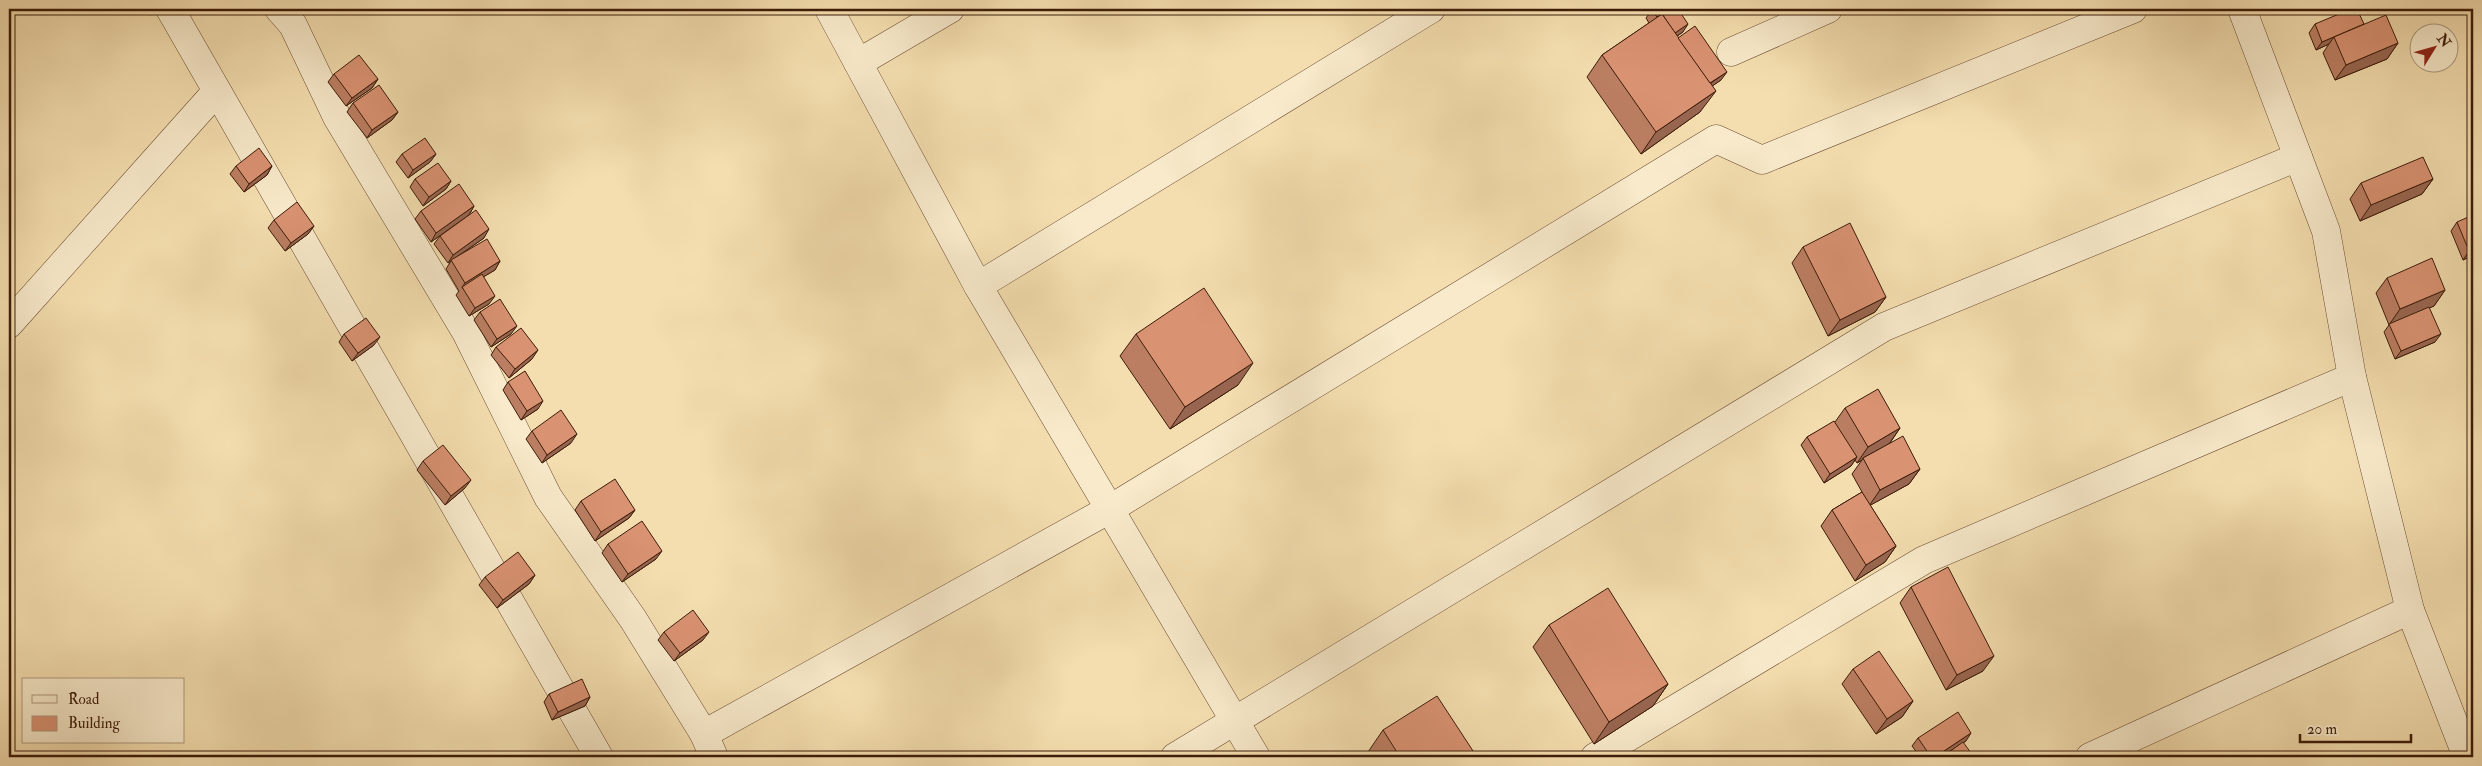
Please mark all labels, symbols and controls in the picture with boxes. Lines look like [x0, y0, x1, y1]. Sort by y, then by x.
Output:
north arrow [2410, 22, 2460, 72]
text: N [2433, 30, 2455, 51]
legend [22, 678, 185, 744]
text: Road [68, 690, 100, 709]
scale bar [2300, 711, 2411, 743]
text: Building [68, 714, 120, 733]
text: 20 m [2307, 720, 2337, 739]

